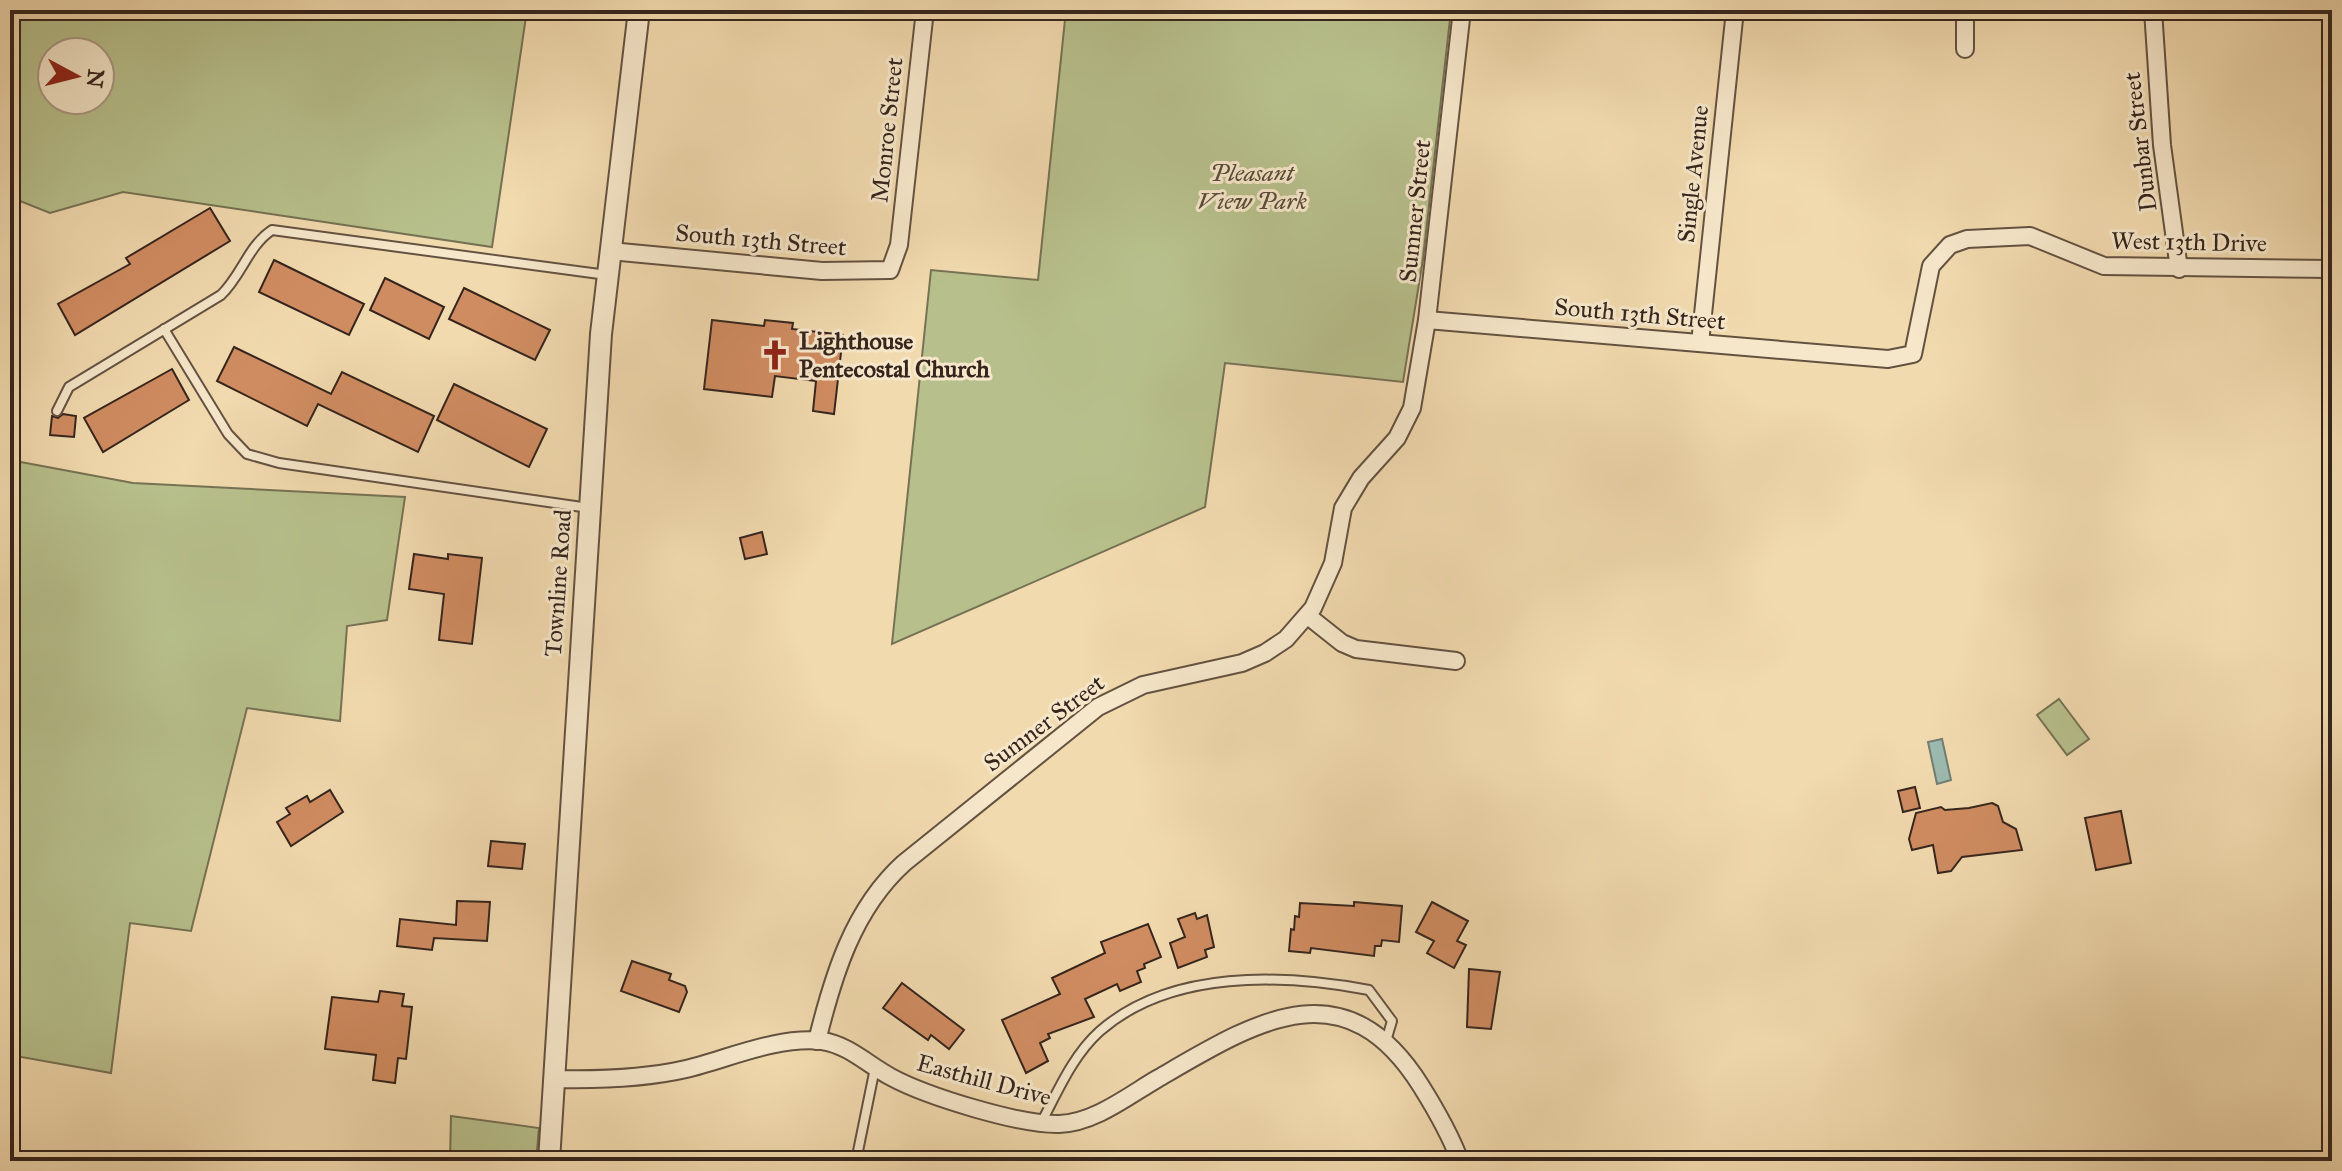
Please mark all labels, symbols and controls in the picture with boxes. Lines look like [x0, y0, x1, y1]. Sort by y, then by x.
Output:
north arrow [36, 36, 116, 116]
street label: Monroe Street [864, 56, 910, 204]
text: N [81, 67, 110, 90]
street label: Dunbar Street [2117, 70, 2163, 213]
street label: Single Avenue [1671, 104, 1715, 244]
street label: Sumner Street [1393, 138, 1437, 284]
park label: Pleasant View Park [1197, 158, 1307, 216]
street label: South 13th Street [674, 218, 848, 262]
street label: West 13th Drive [2111, 226, 2267, 258]
street label: South 13th Street [1553, 292, 1727, 336]
place label: Lighthouse Pentecostal Church [799, 326, 990, 384]
church icon: Lighthouse Pentecostal Church [758, 338, 792, 372]
street label: Townline Road [538, 508, 578, 658]
street label: Sumner Street [978, 668, 1111, 778]
street label: Easthill Drive [913, 1048, 1055, 1112]

